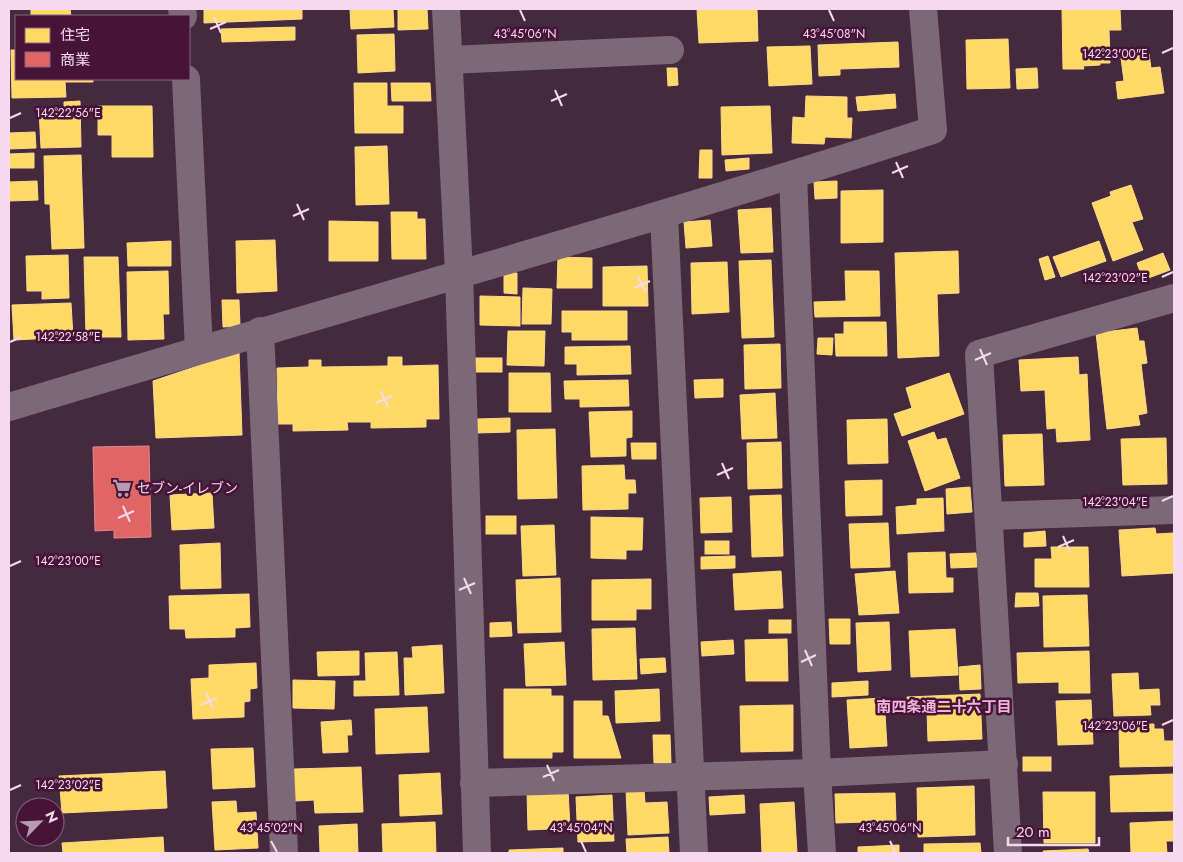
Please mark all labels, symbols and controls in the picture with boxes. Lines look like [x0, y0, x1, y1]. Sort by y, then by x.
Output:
legend [15, 15, 190, 80]
text: 住宅 [60, 24, 90, 46]
text: 43°45'06"N [493, 25, 557, 43]
text: 43°45'08"N [803, 25, 865, 43]
text: 142°23'00"E [1082, 45, 1148, 63]
text: 商業 [60, 49, 90, 71]
text: 142°22'56"E [35, 104, 101, 122]
text: 142°23'02"E [1082, 269, 1148, 287]
text: 142°22'58"E [35, 328, 101, 346]
supermarket icon: セブン-イレブン [111, 477, 133, 499]
place label: セブン-イレブン [137, 478, 238, 498]
text: 142°23'04"E [1082, 493, 1148, 511]
text: 142°23'00"E [35, 552, 101, 570]
district label: 南四条通二十六丁目 [876, 696, 1012, 718]
text: 142°23'06"E [1082, 717, 1148, 735]
text: 142°23'02"E [35, 776, 101, 794]
north arrow [15, 797, 65, 847]
text: N [40, 808, 63, 826]
scale bar [1008, 814, 1099, 846]
text: 43°45'02"N [240, 819, 302, 837]
text: 43°45'04"N [549, 819, 613, 837]
text: 43°45'06"N [858, 819, 922, 837]
text: 20 m [1016, 821, 1050, 843]

